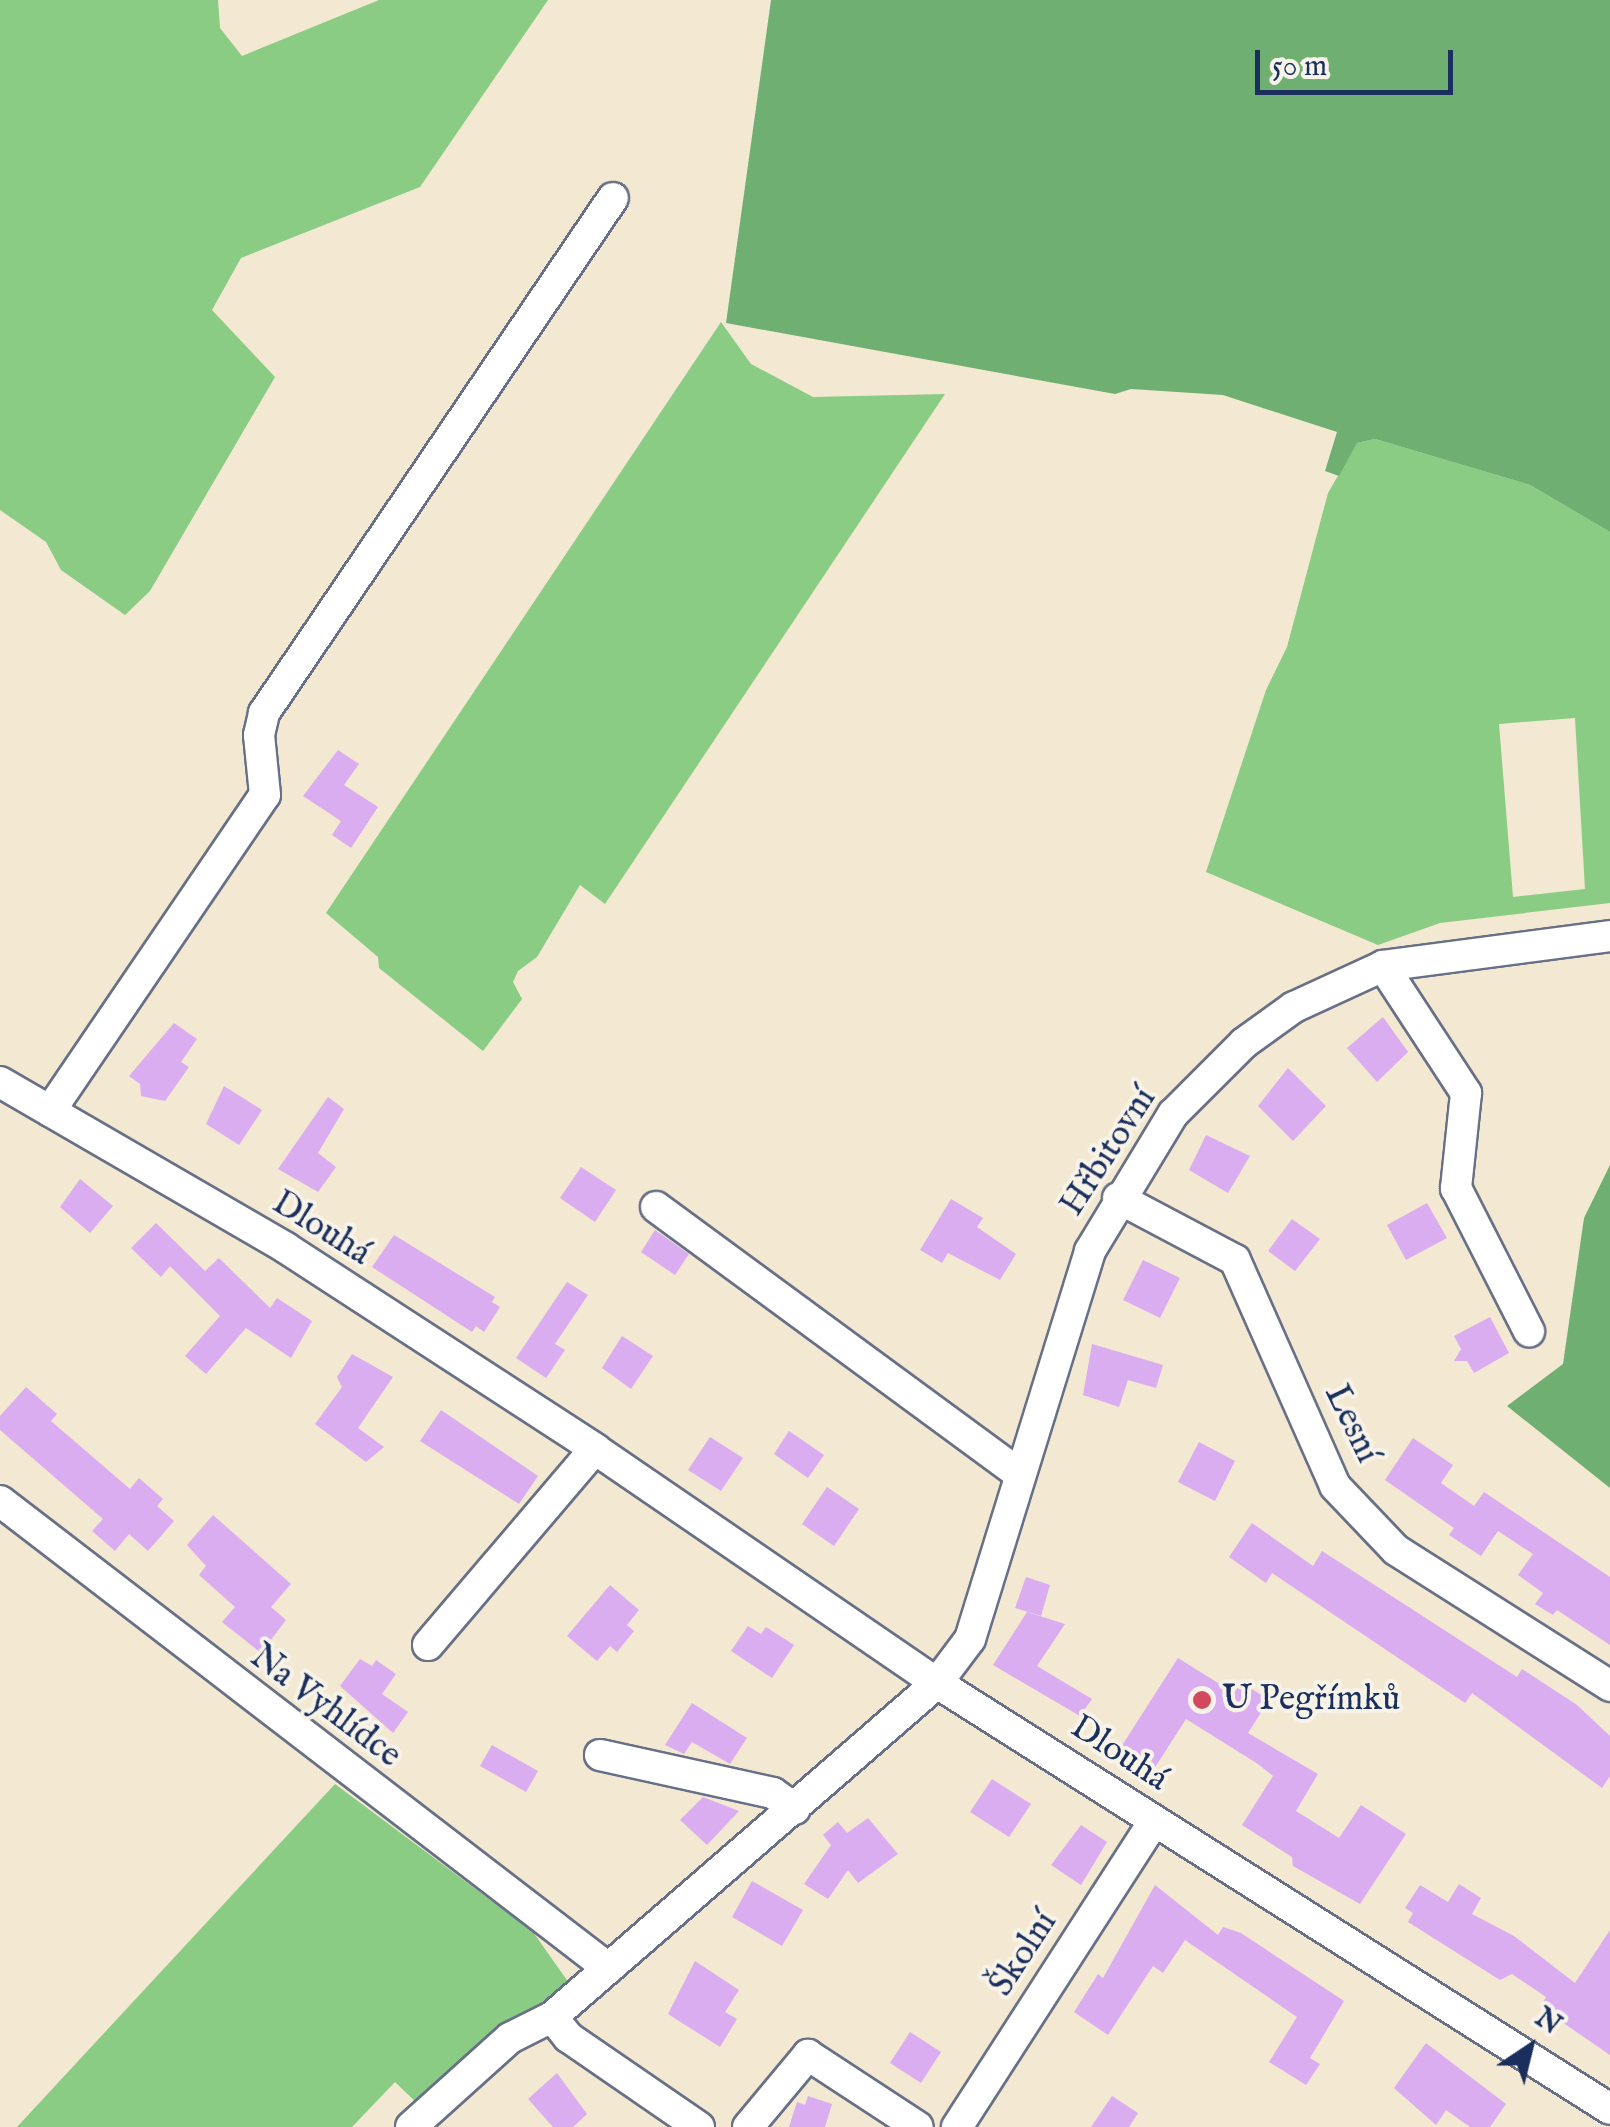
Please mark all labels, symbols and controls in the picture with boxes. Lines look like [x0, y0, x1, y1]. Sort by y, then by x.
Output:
scale bar [1260, 30, 1458, 92]
text: 50 m [1272, 48, 1327, 86]
street label: Hřbitovní [1052, 1080, 1166, 1224]
street label: Dlouhá [264, 1183, 378, 1275]
street label: Lesní [1314, 1378, 1388, 1470]
street label: Na Vyhlídce [241, 1637, 409, 1777]
place label: U Pegřímků [1222, 1679, 1400, 1721]
marker: U Pegřímků [1191, 1689, 1213, 1711]
street label: Dlouhá [1062, 1707, 1176, 1801]
street label: Školní [981, 1904, 1067, 2004]
north arrow [1480, 1997, 1580, 2097]
text: N [1528, 2001, 1567, 2043]

